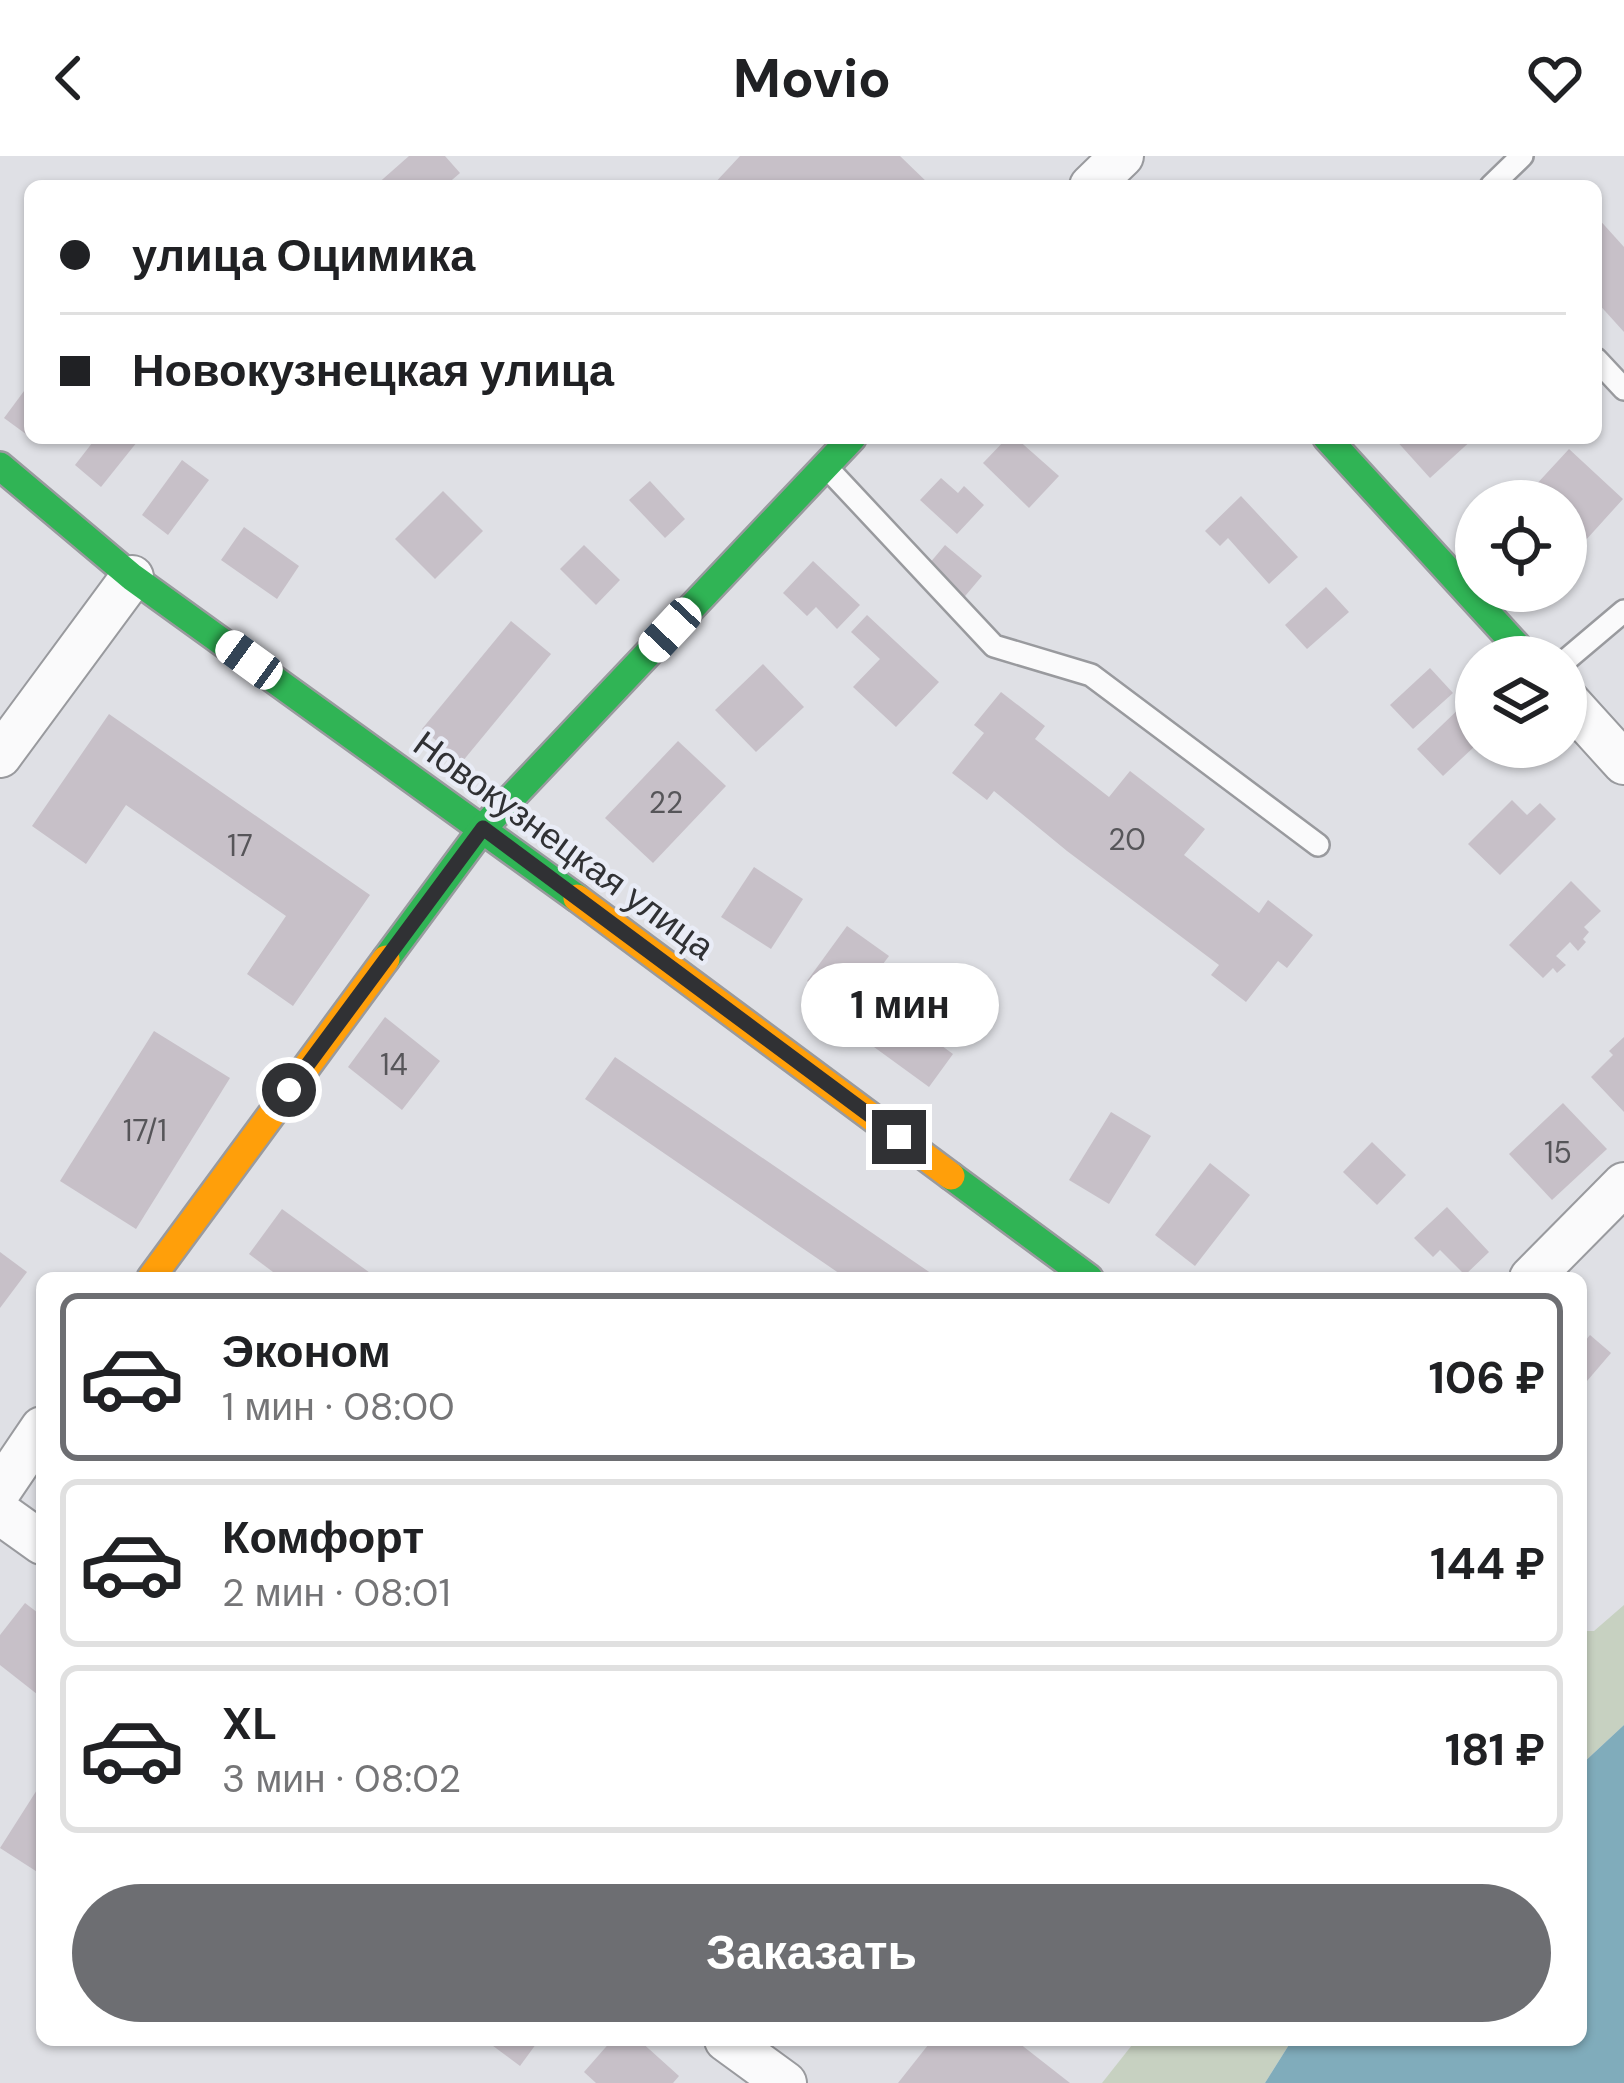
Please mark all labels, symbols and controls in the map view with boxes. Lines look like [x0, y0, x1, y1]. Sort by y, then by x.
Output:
text: Movio [733, 43, 891, 114]
icon: back [36, 45, 102, 111]
icon: heart [1522, 45, 1588, 111]
text: улица Оцимика [132, 226, 475, 285]
text: Новокузнецкая улица [132, 341, 614, 400]
map controls [1455, 480, 1587, 768]
button: locate [1455, 480, 1587, 612]
car [632, 591, 708, 669]
car [209, 624, 289, 696]
button: layers [1455, 636, 1587, 768]
street label: Новокузнецкая улица [404, 720, 724, 971]
house number: 22 [649, 783, 683, 822]
house number: 20 [1108, 820, 1146, 859]
house number: 17 [227, 826, 253, 865]
callout: 1 мин [800, 963, 998, 1047]
text: 1 мин [850, 979, 950, 1030]
house number: 14 [380, 1045, 408, 1084]
route start [262, 1063, 316, 1117]
route end [872, 1110, 926, 1164]
house number: 17/1 [123, 1111, 167, 1150]
house number: 15 [1544, 1133, 1572, 1172]
text: Эконом [222, 1322, 391, 1381]
icon: car [78, 1323, 186, 1431]
text: 106 ₽ [1428, 1348, 1545, 1407]
text: 1 мин · 08:00 [222, 1381, 455, 1432]
text: Комфорт [222, 1508, 424, 1567]
icon: car [78, 1509, 186, 1617]
text: 144 ₽ [1430, 1534, 1545, 1593]
text: 2 мин · 08:01 [222, 1567, 451, 1618]
text: XL [222, 1694, 277, 1753]
icon: car [78, 1695, 186, 1803]
text: 181 ₽ [1445, 1720, 1545, 1779]
text: 3 мин · 08:02 [222, 1753, 461, 1804]
button: Заказать [72, 1884, 1551, 2022]

